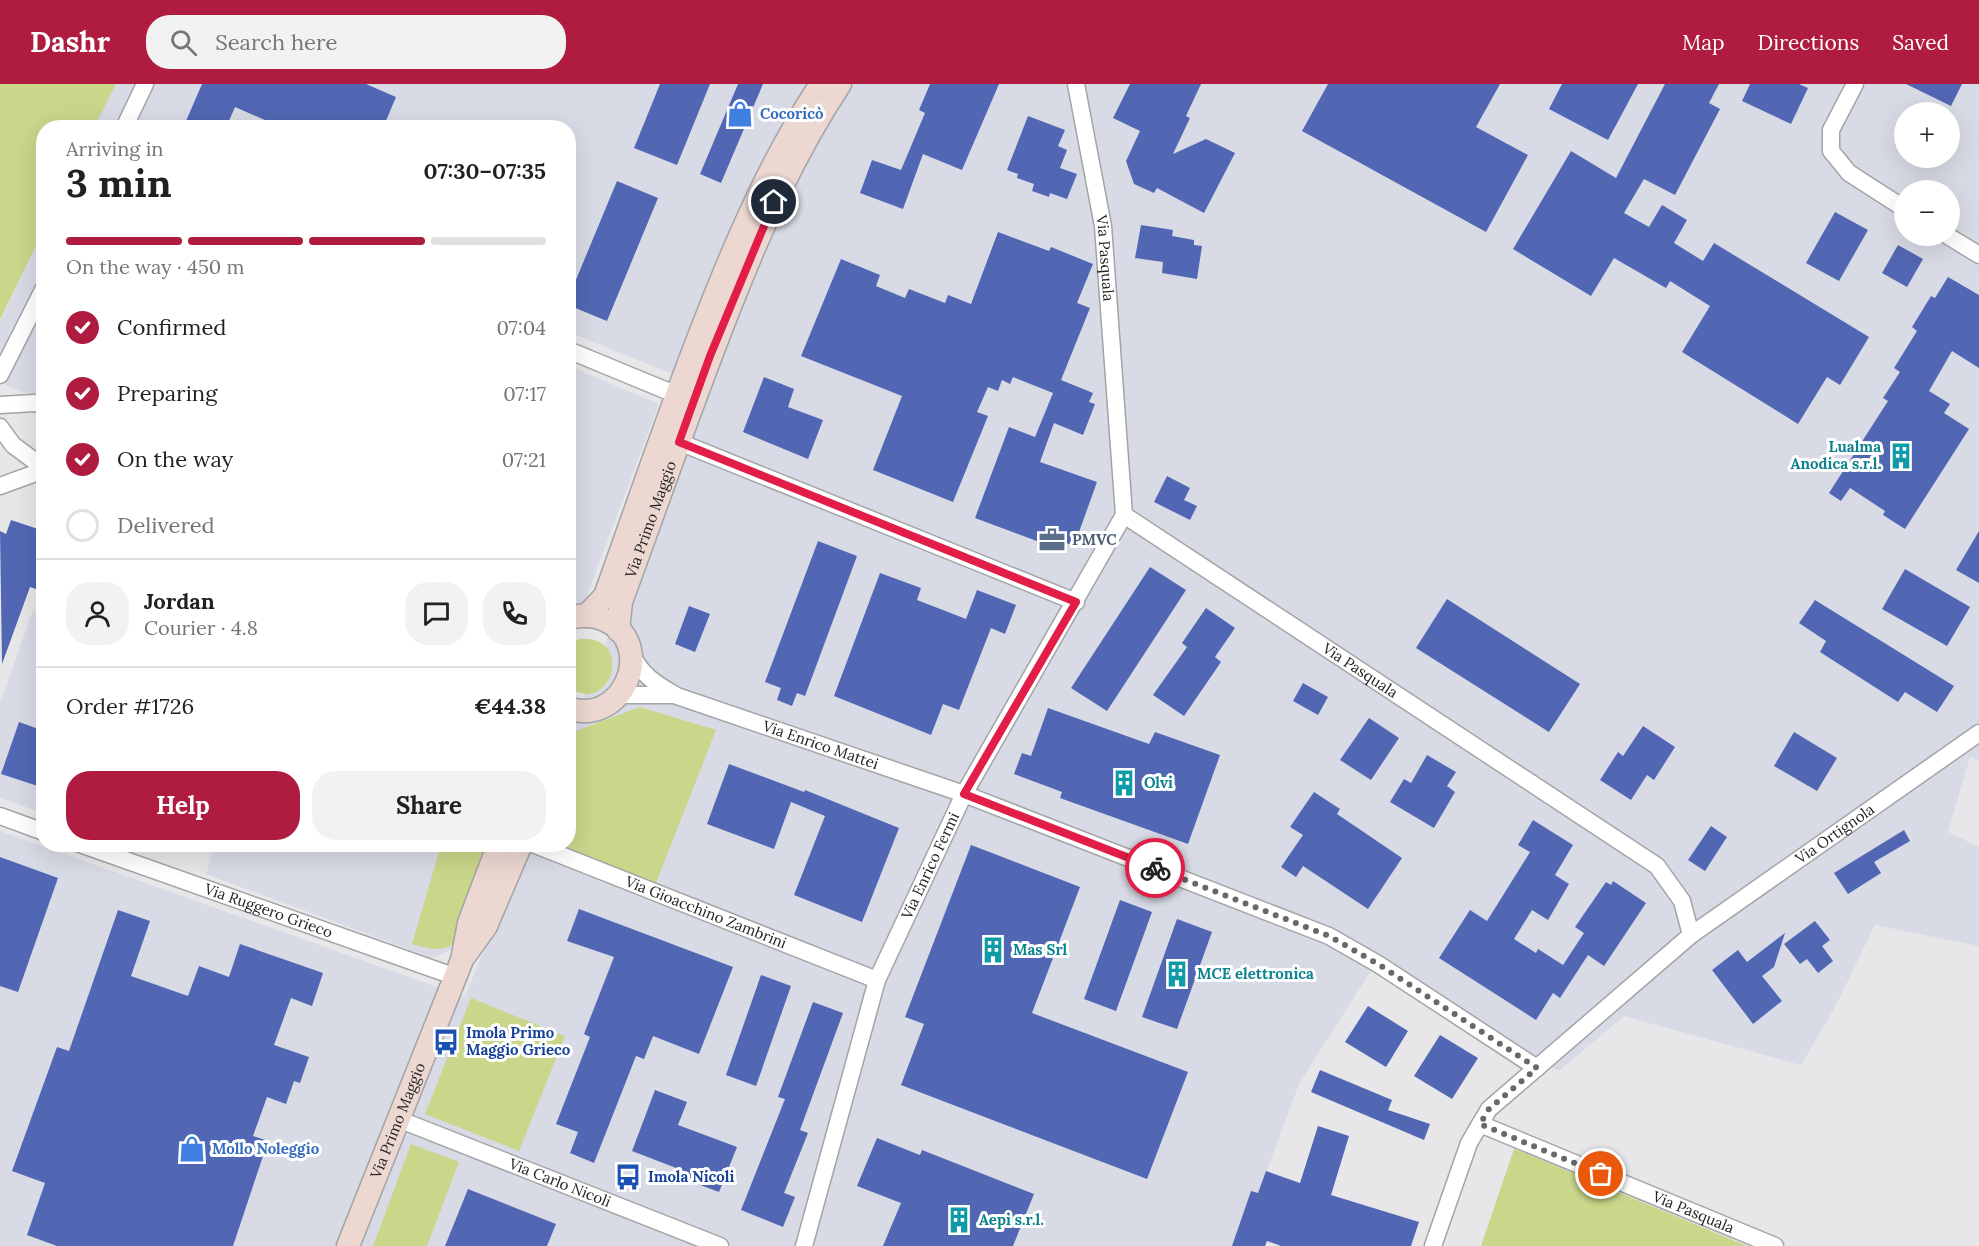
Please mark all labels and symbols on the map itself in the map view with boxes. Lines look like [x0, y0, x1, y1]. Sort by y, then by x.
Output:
shop icon: Cocoricò [725, 99, 755, 129]
place label: Cocoricò [760, 104, 824, 123]
pin [748, 176, 799, 227]
street label: Via Pasquala [1092, 213, 1118, 302]
place label: Lualma Anodica s.r.l. [1791, 437, 1881, 473]
building icon: Lualma Anodica s.r.l. [1886, 441, 1916, 471]
street label: Via Primo Maggio [620, 458, 680, 581]
office icon: PMVC [1037, 525, 1067, 555]
place label: PMVC [1072, 530, 1117, 549]
street label: Via Pasquala [1318, 638, 1402, 702]
street label: Via Enrico Mattei [760, 716, 881, 773]
building icon: Olvi [1109, 768, 1139, 798]
place label: Olvi [1144, 773, 1173, 792]
street label: Via Ortignola [1791, 799, 1878, 868]
street label: Via Enrico Fermi [896, 809, 963, 923]
courier [1125, 838, 1185, 898]
street label: Via Gioacchino Zambrini [622, 871, 790, 952]
street label: Via Ruggero Grieco [201, 878, 336, 942]
building icon: Mas Srl [978, 935, 1008, 965]
place label: Mas Srl [1013, 940, 1067, 959]
building icon: MCE elettronica [1162, 959, 1192, 989]
place label: MCE elettronica [1197, 964, 1314, 983]
place label: Imola Primo Maggio Grieco [466, 1023, 571, 1059]
bus stop icon: Imola Primo Maggio Grieco [431, 1027, 461, 1057]
street label: Via Primo Maggio [366, 1060, 429, 1182]
shop icon: Mollo Noleggio [177, 1134, 207, 1164]
place label: Mollo Noleggio [212, 1139, 320, 1158]
pin [1575, 1148, 1626, 1199]
street label: Via Carlo Nicoli [506, 1153, 614, 1211]
bus stop icon: Imola Nicoli [613, 1162, 643, 1192]
place label: Imola Nicoli [648, 1167, 734, 1186]
street label: Via Pasquala [1649, 1186, 1737, 1237]
building icon: Aepi s.r.l. [944, 1205, 974, 1235]
place label: Aepi s.r.l. [979, 1210, 1044, 1229]

